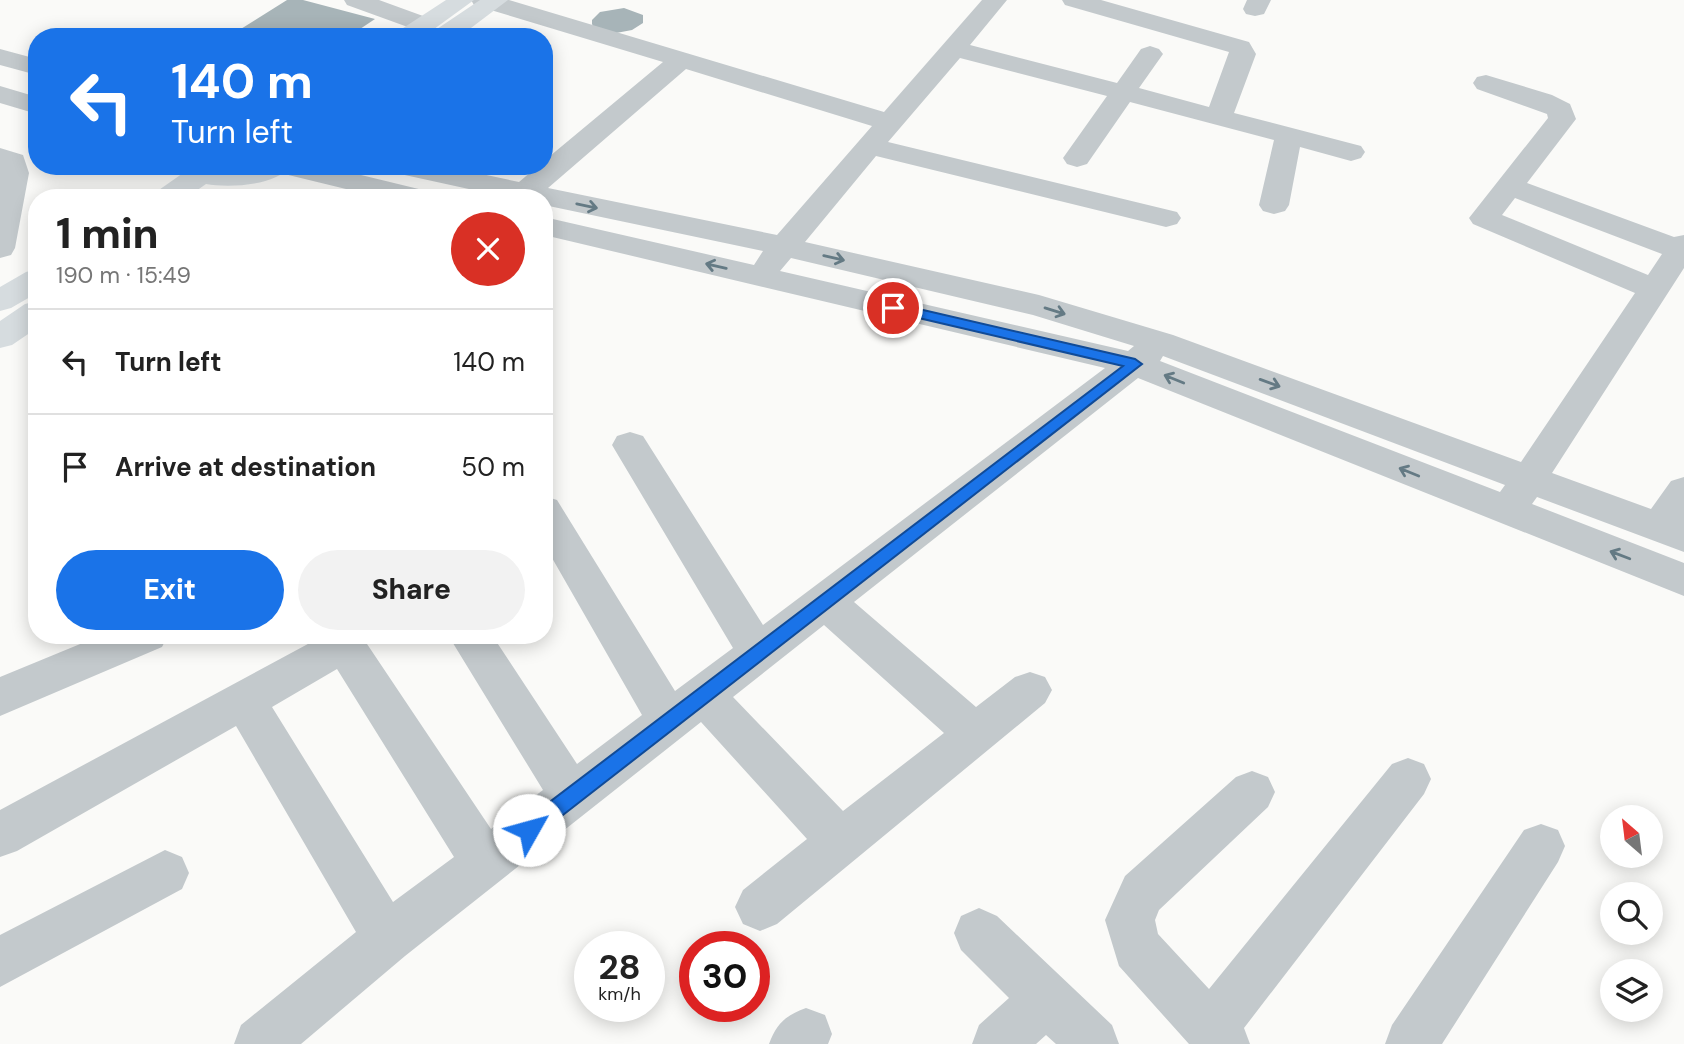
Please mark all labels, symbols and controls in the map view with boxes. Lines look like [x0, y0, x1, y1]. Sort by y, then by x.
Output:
text: 140 m [171, 49, 313, 113]
icon: left [56, 56, 147, 147]
text: Turn left [171, 111, 293, 153]
one-way arrow [575, 199, 598, 213]
text: 1 min [56, 206, 159, 261]
button: close [451, 212, 525, 286]
one-way arrow [822, 251, 845, 265]
one-way arrow [705, 259, 728, 273]
text: 190 m · 15:49 [56, 260, 191, 290]
pin [863, 278, 923, 338]
icon: arrive [874, 289, 912, 327]
one-way arrow [1044, 305, 1066, 318]
icon: left [56, 343, 94, 381]
text: Turn left [115, 345, 222, 379]
text: 140 m [453, 345, 525, 379]
one-way arrow [1164, 372, 1186, 385]
one-way arrow [1259, 378, 1281, 391]
icon: arrive [56, 448, 94, 486]
text: Arrive at destination [115, 450, 376, 484]
text: 50 m [461, 450, 525, 484]
one-way arrow [1398, 464, 1420, 477]
one-way arrow [1610, 547, 1632, 560]
button: Exit [56, 550, 284, 630]
button: Share [298, 550, 525, 630]
position arrow [492, 793, 566, 867]
north arrow [1600, 805, 1662, 868]
map controls [1600, 805, 1663, 1022]
button: search [1600, 882, 1663, 945]
speed limit sign: 30 [679, 931, 770, 1022]
text: 28 [598, 944, 641, 990]
button: layers [1600, 959, 1663, 1022]
text: km/h [598, 982, 641, 1006]

